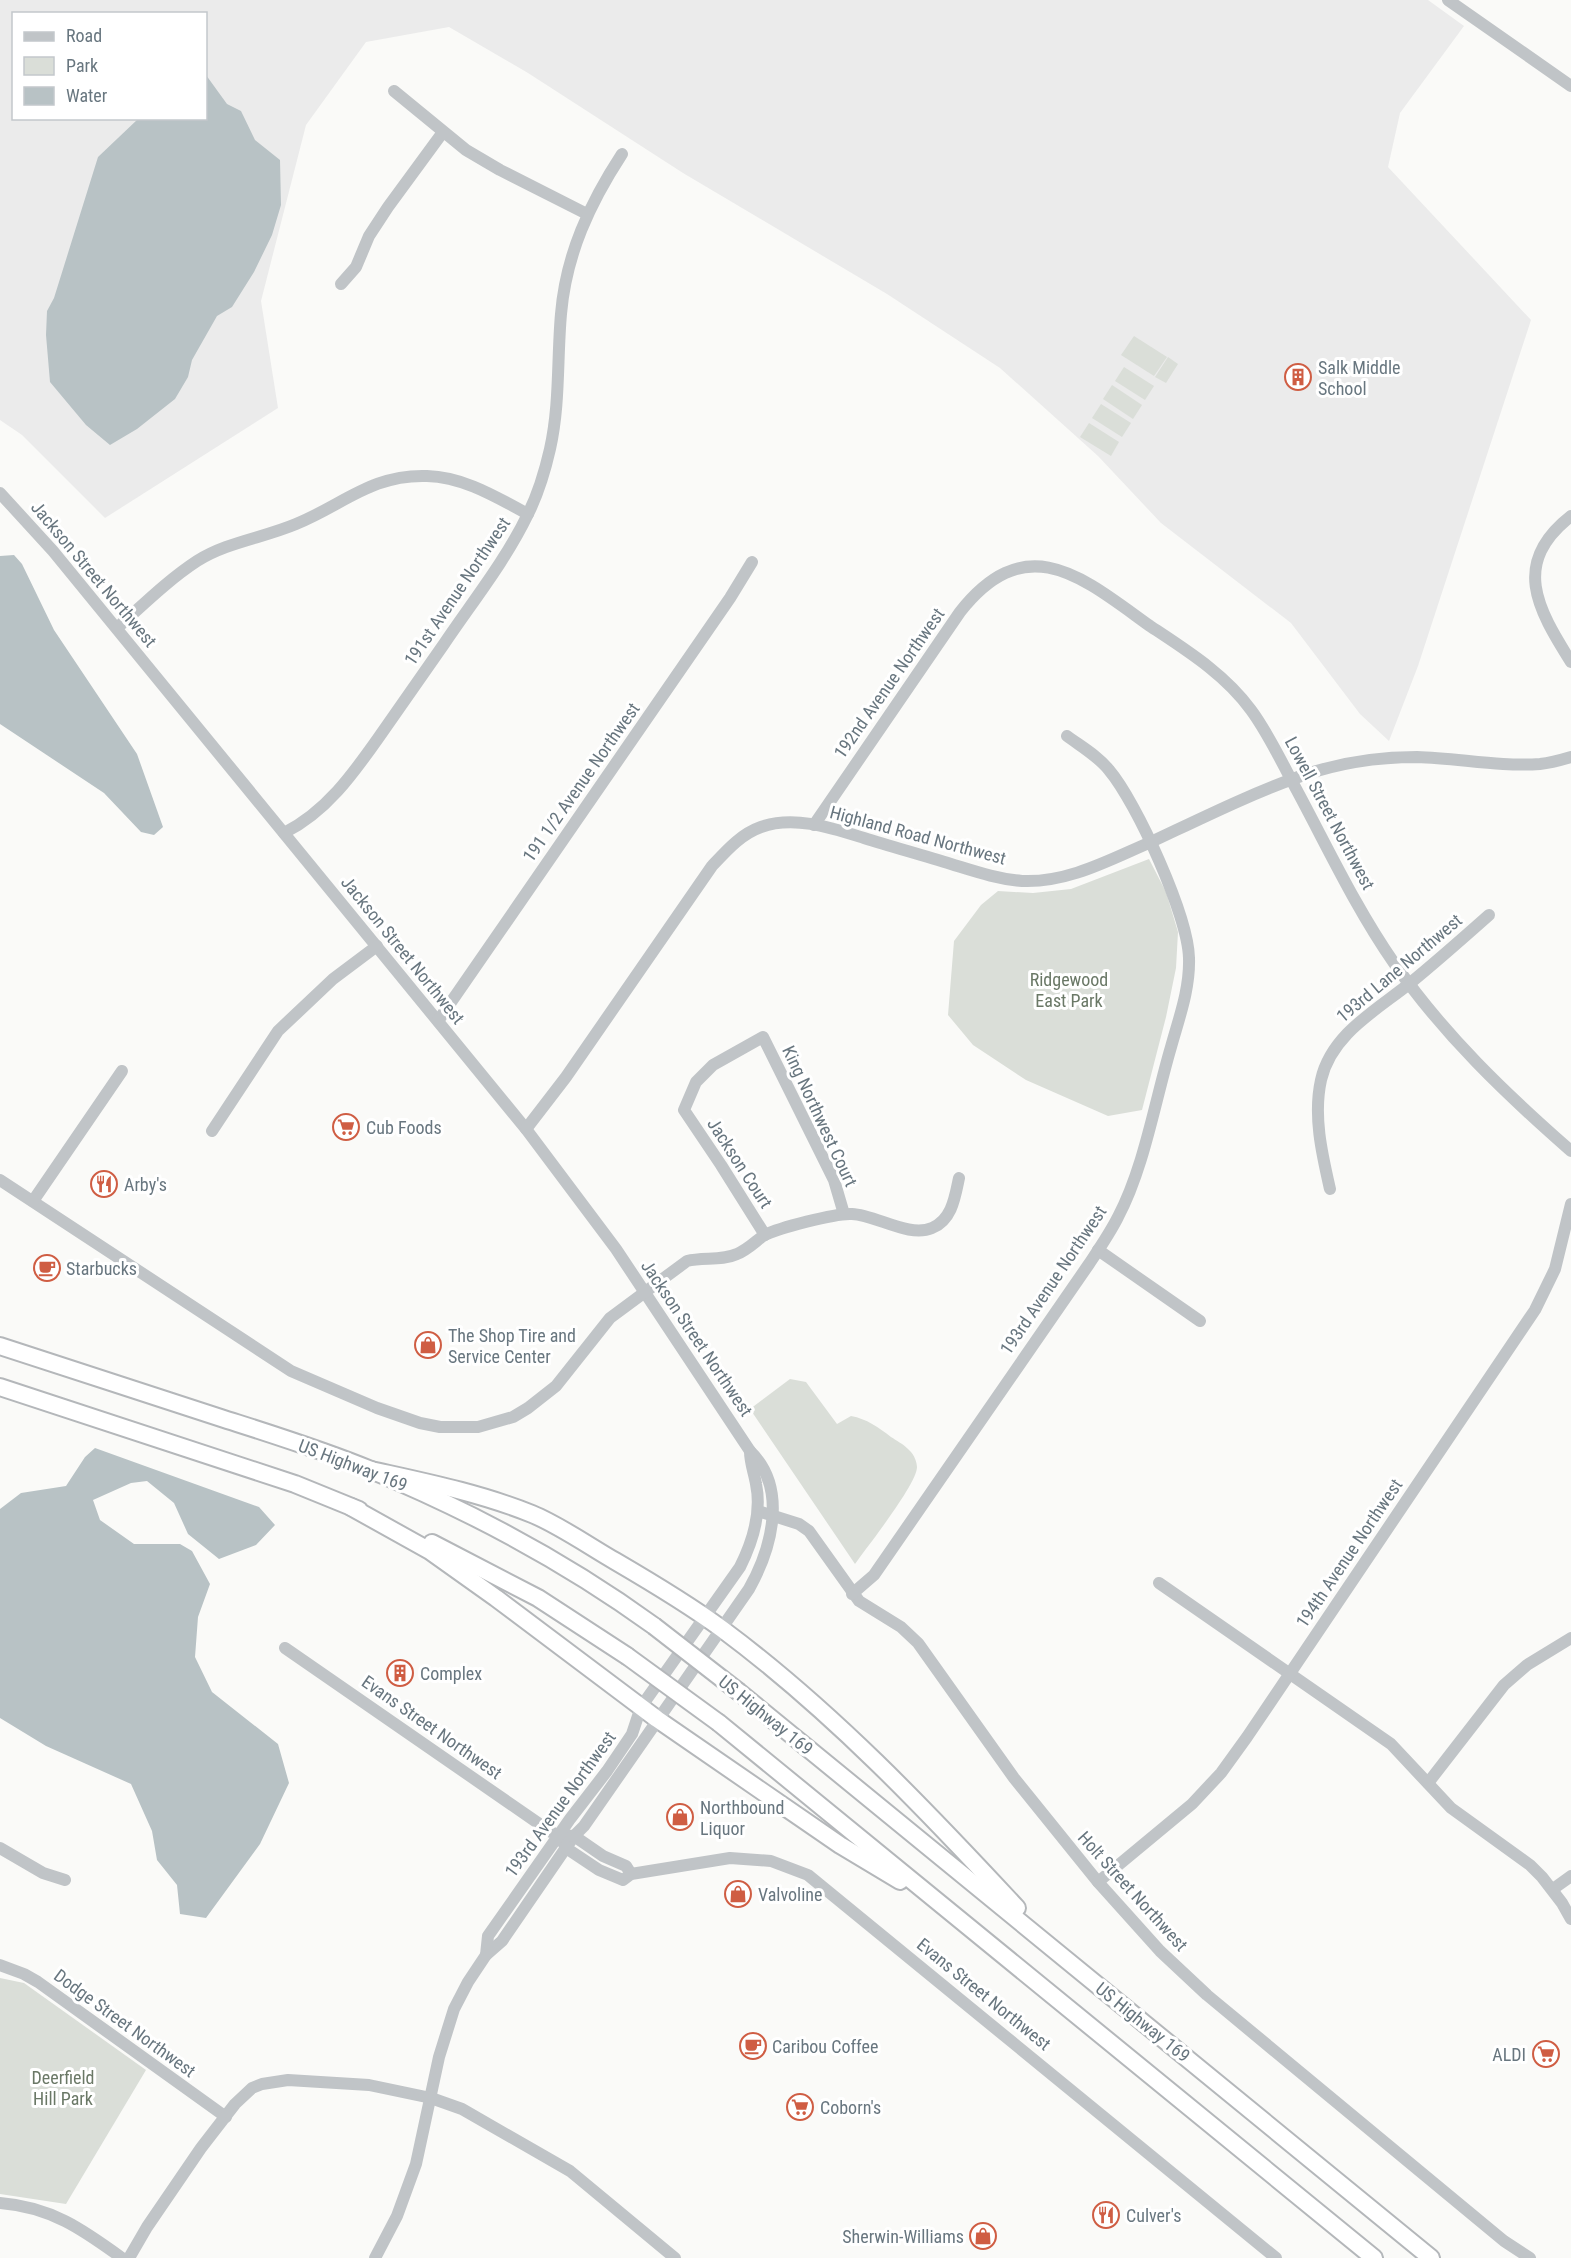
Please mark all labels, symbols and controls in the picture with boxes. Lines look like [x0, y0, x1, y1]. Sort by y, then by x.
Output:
legend [12, 12, 207, 120]
text: Road [66, 25, 102, 46]
text: Park [66, 55, 98, 76]
text: Water [66, 85, 108, 106]
place label: Salk Middle School [1318, 357, 1401, 399]
building icon: Salk Middle School [1283, 362, 1313, 392]
street label: Jackson Street Northwest [27, 497, 161, 651]
street label: 191st Avenue Northwest [400, 513, 514, 669]
street label: 192nd Avenue Northwest [829, 604, 949, 762]
street label: 191 1/2 Avenue Northwest [518, 699, 644, 865]
street label: Lowell Street Northwest [1281, 733, 1379, 893]
street label: Highland Road Northwest [828, 801, 1008, 869]
street label: Jackson Street Northwest [337, 872, 469, 1028]
street label: 193rd Lane Northwest [1332, 909, 1466, 1027]
park label: Ridgewood East Park [1030, 969, 1108, 1011]
street label: King Northwest Court [778, 1042, 862, 1190]
supermarket icon: Cub Foods [331, 1112, 361, 1142]
street label: Jackson Court [703, 1114, 777, 1212]
place label: Cub Foods [366, 1117, 442, 1138]
restaurant icon: Arby's [89, 1169, 119, 1199]
place label: Arby's [124, 1174, 167, 1195]
street label: 193rd Avenue Northwest [995, 1202, 1111, 1358]
cafe icon: Starbucks [32, 1253, 62, 1283]
street label: Jackson Street Northwest [637, 1256, 757, 1420]
place label: Starbucks [66, 1258, 137, 1279]
place label: The Shop Tire and Service Center [448, 1325, 576, 1367]
shop icon: The Shop Tire and Service Center [413, 1330, 443, 1360]
street label: US Highway 169 [296, 1435, 410, 1495]
street label: 194th Avenue Northwest [1291, 1475, 1407, 1631]
building icon: Complex [385, 1658, 415, 1688]
place label: Complex [420, 1663, 482, 1684]
street label: Evans Street Northwest [358, 1671, 506, 1783]
street label: US Highway 169 [715, 1671, 817, 1759]
street label: 193rd Avenue Northwest [500, 1727, 620, 1881]
place label: Northbound Liquor [700, 1797, 784, 1839]
shop icon: Northbound Liquor [665, 1802, 695, 1832]
street label: Holt Street Northwest [1074, 1827, 1192, 1955]
shop icon: Valvoline [723, 1879, 753, 1909]
place label: Valvoline [758, 1884, 822, 1905]
street label: Evans Street Northwest [913, 1934, 1055, 2054]
street label: Dodge Street Northwest [50, 1965, 200, 2081]
street label: US Highway 169 [1092, 1978, 1194, 2066]
cafe icon: Caribou Coffee [738, 2031, 768, 2061]
place label: Caribou Coffee [772, 2036, 878, 2057]
supermarket icon: ALDI [1531, 2039, 1561, 2069]
place label: ALDI [1492, 2044, 1526, 2065]
park label: Deerfield Hill Park [32, 2067, 94, 2109]
supermarket icon: Coborn's [785, 2092, 815, 2122]
place label: Coborn's [820, 2097, 881, 2118]
restaurant icon: Culver's [1091, 2200, 1121, 2230]
place label: Culver's [1126, 2205, 1181, 2226]
shop icon: Sherwin-Williams [968, 2221, 998, 2251]
place label: Sherwin-Williams [842, 2226, 964, 2247]

